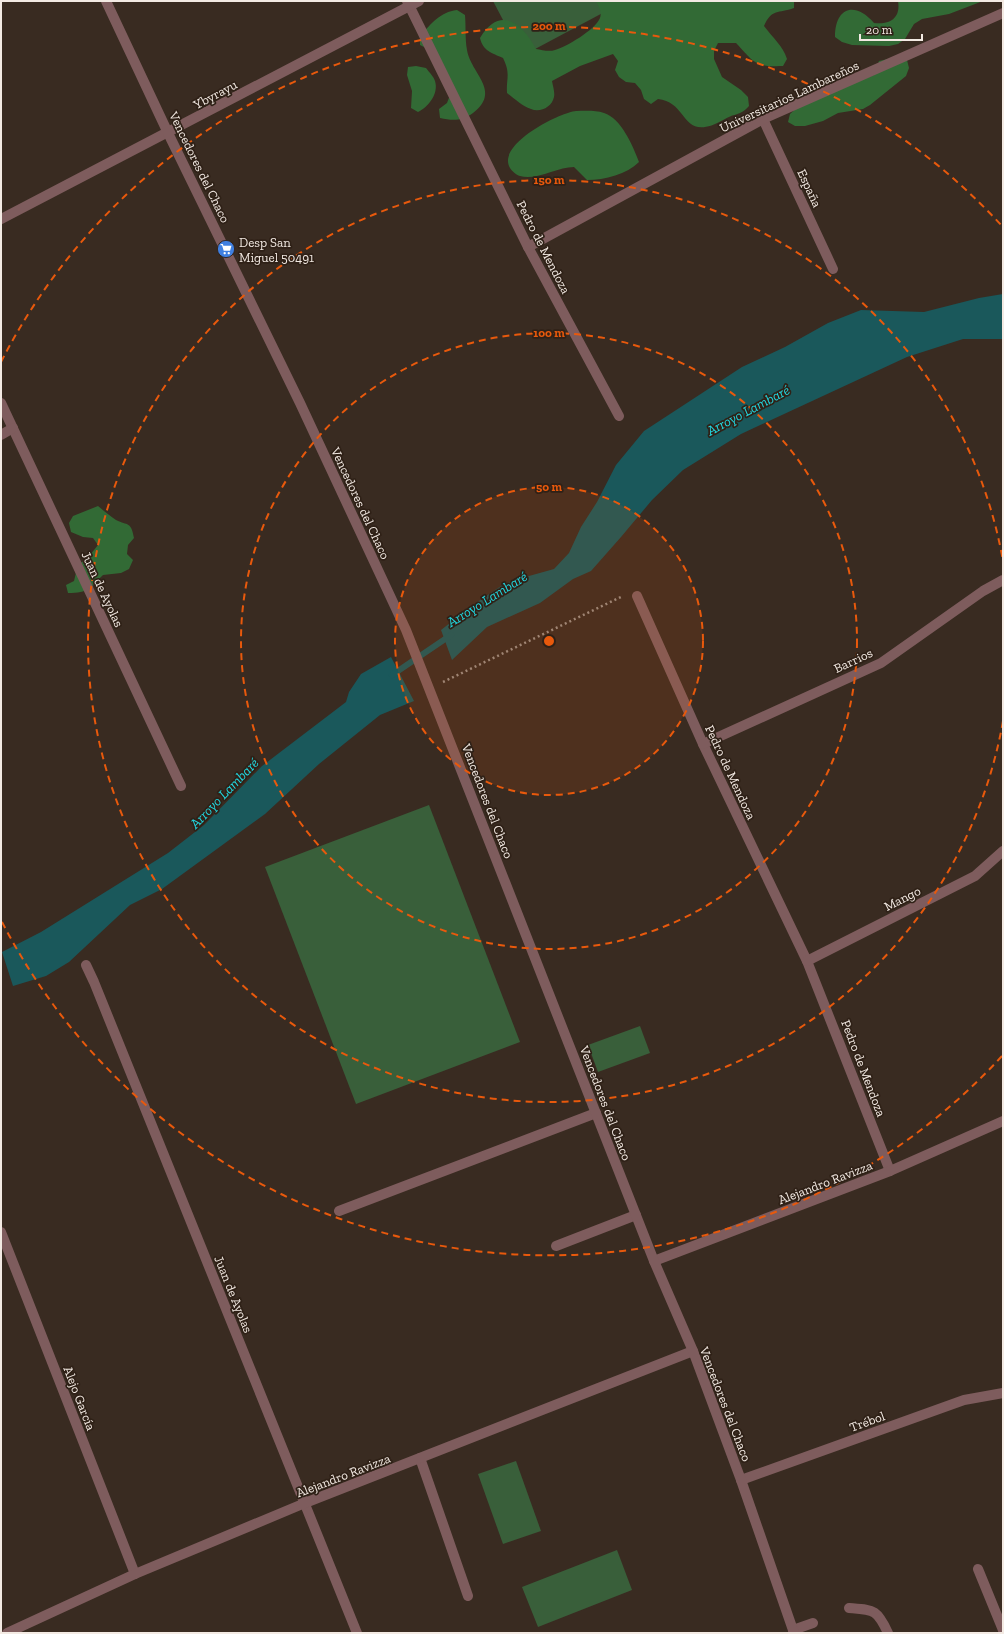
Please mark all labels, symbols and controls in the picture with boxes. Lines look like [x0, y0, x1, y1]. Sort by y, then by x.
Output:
scale bar [860, 16, 922, 42]
text: 200 m [532, 19, 566, 33]
text: 20 m [866, 23, 893, 37]
street label: Universitarios Lambareños [717, 57, 862, 135]
street label: Ybyrayu [190, 76, 240, 113]
street label: Vencedores del Chaco [166, 108, 233, 225]
street label: España [794, 167, 825, 210]
text: 150 m [534, 173, 565, 187]
street label: Pedro de Mendoza [514, 198, 574, 297]
place label: Desp San Miguel 50491 [239, 235, 314, 265]
supermarket icon: Desp San Miguel 50491 [216, 239, 236, 259]
text: 100 m [533, 326, 565, 340]
water label: Arroyo Lambaré [703, 381, 793, 440]
street label: Vencedores del Chaco [328, 444, 393, 562]
text: 50 m [536, 480, 562, 494]
street label: Juan de Ayolas [78, 549, 127, 630]
water label: Arroyo Lambaré [443, 568, 531, 631]
centre of rings [542, 634, 556, 648]
street label: Barrios [831, 645, 875, 676]
street label: Pedro de Mendoza [702, 723, 759, 823]
street label: Vencedores del Chaco [458, 741, 516, 861]
water label: Arroyo Lambaré [186, 754, 262, 833]
street label: Mango [882, 883, 923, 914]
street label: Pedro de Mendoza [838, 1018, 889, 1119]
street label: Vencedores del Chaco [576, 1043, 634, 1163]
street label: Alejandro Ravizza [776, 1157, 876, 1208]
street label: Juan de Ayolas [211, 1253, 256, 1335]
street label: Vencedores del Chaco [696, 1344, 754, 1464]
street label: Alejo García [59, 1364, 99, 1433]
street label: Trébol [847, 1408, 887, 1435]
street label: Alejandro Ravizza [294, 1450, 394, 1501]

